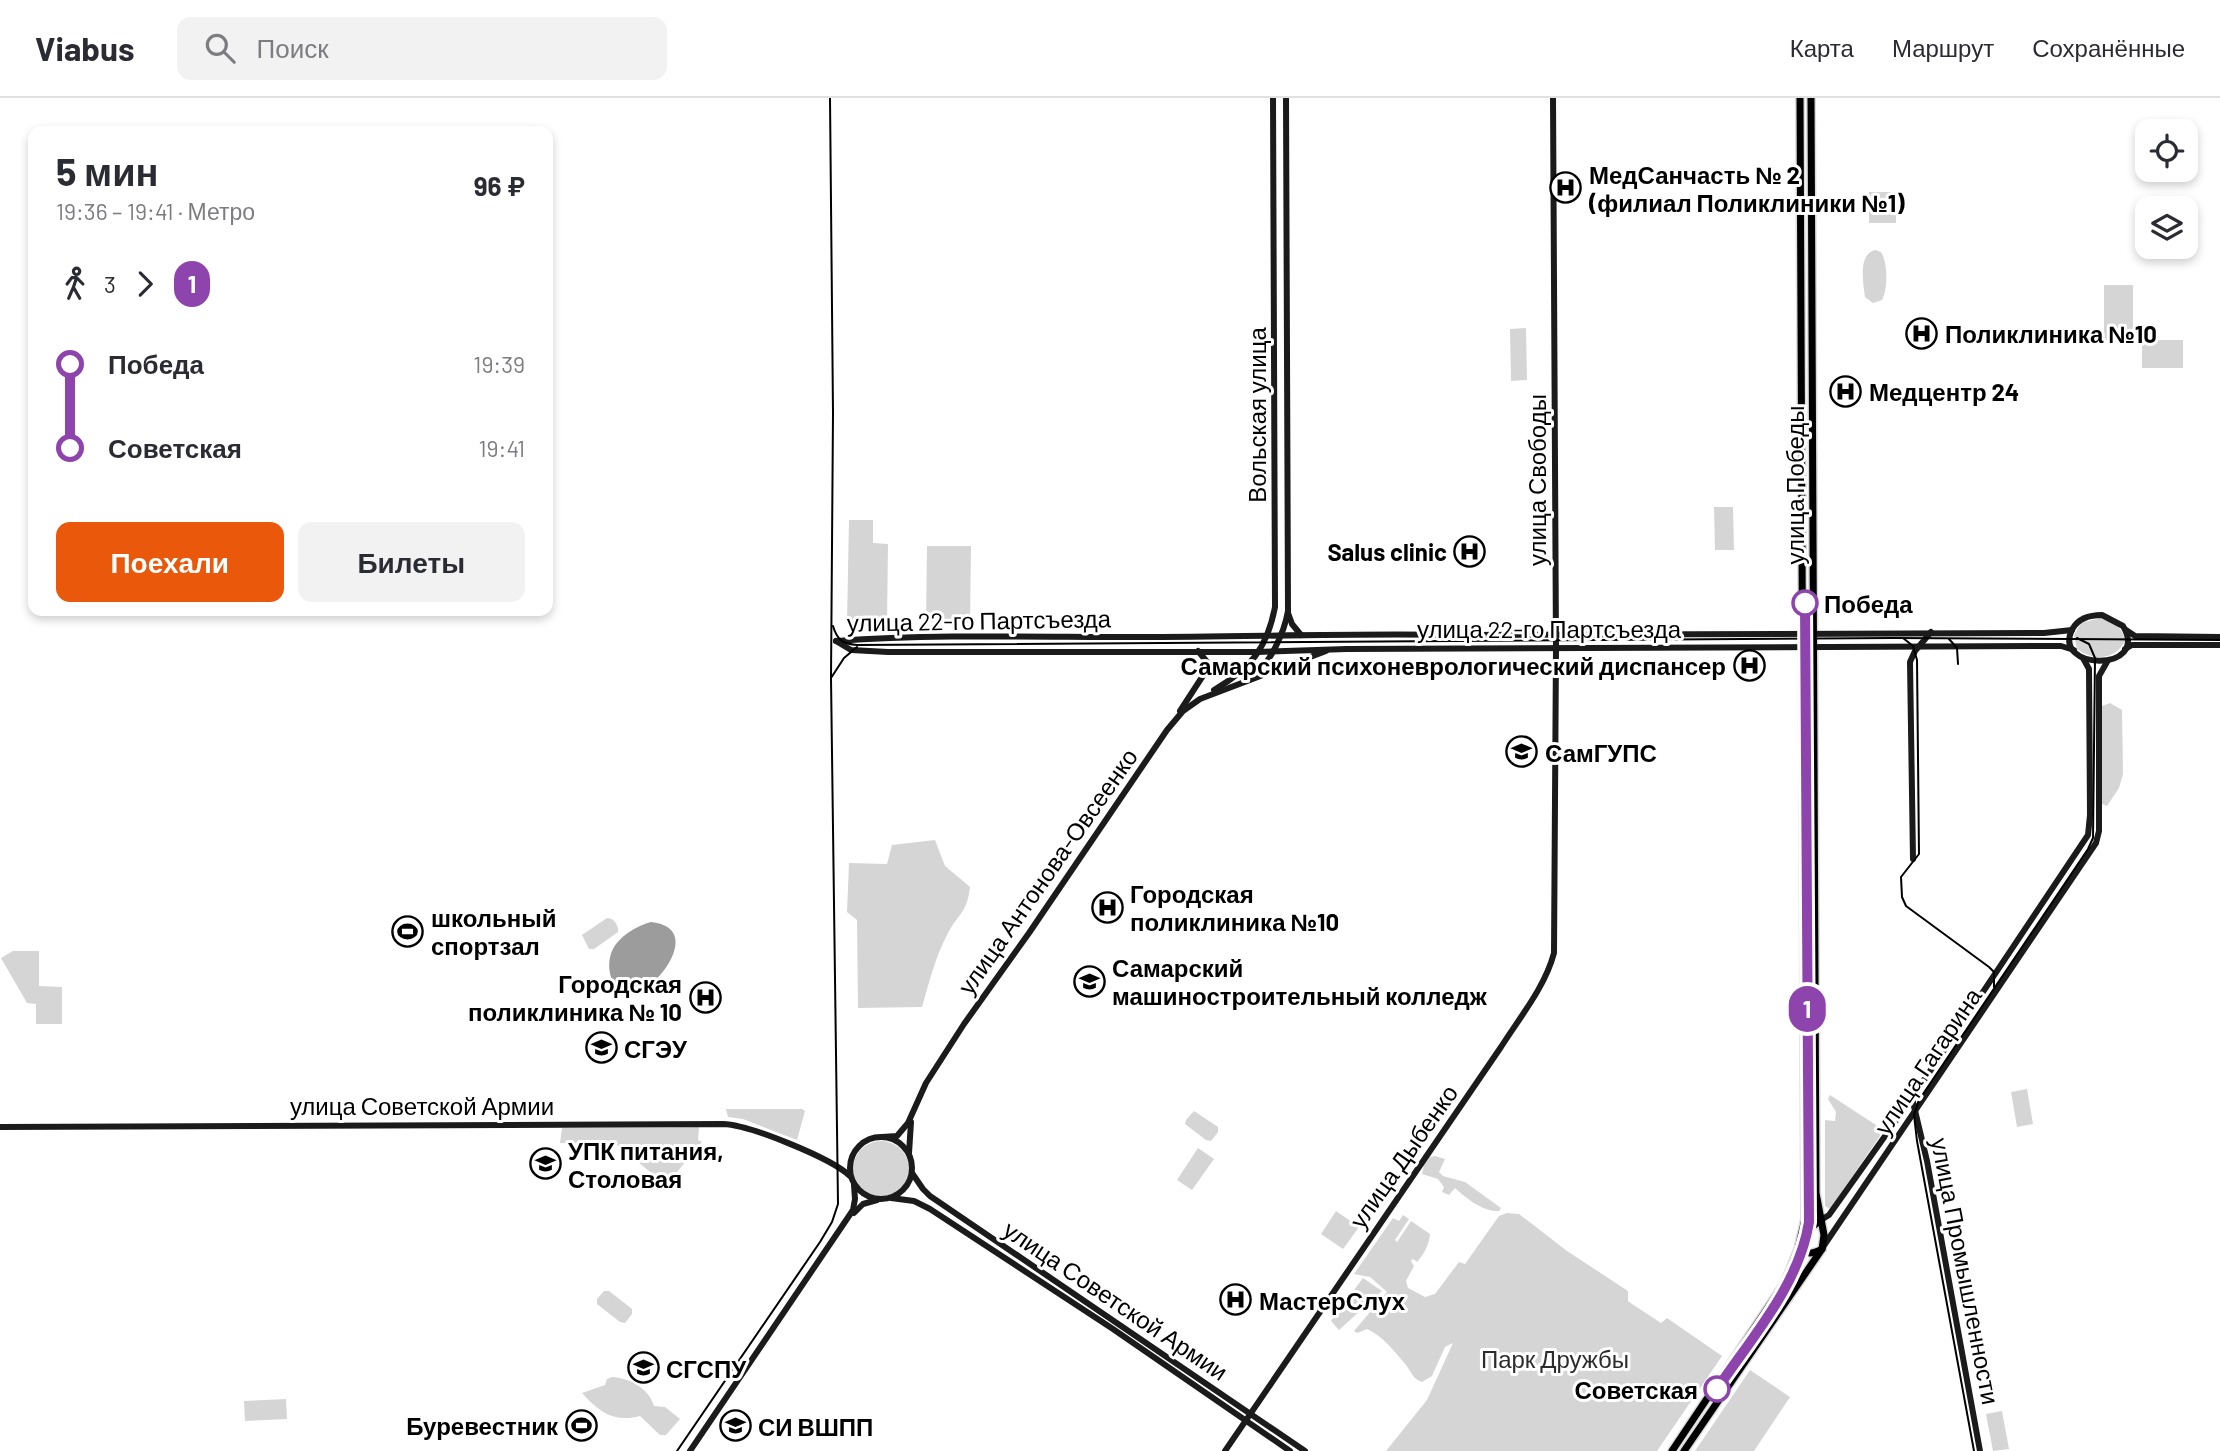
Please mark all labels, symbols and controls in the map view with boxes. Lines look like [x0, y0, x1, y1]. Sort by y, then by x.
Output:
search box [177, 17, 667, 80]
text: Viabus [35, 28, 135, 68]
icon: search [201, 29, 239, 67]
text: Поиск [257, 32, 329, 63]
text: Карта [1790, 33, 1854, 62]
text: Маршрут [1892, 33, 1994, 62]
text: Сохранённые [2032, 33, 2185, 62]
map controls [2135, 119, 2198, 259]
button: locate [2135, 119, 2198, 182]
text: 5 мин [56, 148, 159, 194]
place label: МедСанчасть № 2 (филиал Поликлиники №1) [1588, 160, 1905, 217]
text: 96 ₽ [474, 170, 525, 201]
hospital icon: МедСанчасть № 2 (филиал Поликлиники №1) [1549, 171, 1583, 205]
button: layers [2135, 196, 2198, 259]
text: 19:36 – 19:41 · Метро [56, 197, 255, 225]
icon: walk [56, 265, 94, 303]
icon: forward [126, 265, 164, 303]
text: 1 [188, 269, 196, 298]
text: 3 [104, 270, 116, 298]
hospital icon: Поликлиника №10 [1905, 316, 1939, 350]
place label: Поликлиника №10 [1945, 319, 2157, 348]
street label: Вольская улица [1242, 327, 1271, 503]
text: Победа [108, 348, 204, 379]
text: 19:39 [473, 350, 525, 378]
hospital icon: Медцентр 24 [1829, 374, 1863, 408]
place label: Медцентр 24 [1869, 377, 2019, 406]
street label: улица Свободы [1522, 394, 1551, 566]
street label: улица Победы [1780, 406, 1809, 564]
text: Советская [108, 432, 242, 463]
text: 19:41 [479, 434, 525, 462]
button: Поехали [56, 522, 284, 602]
button: Билеты [298, 522, 525, 602]
hospital icon: Salus clinic [1453, 534, 1487, 568]
place label: Salus clinic [1327, 537, 1447, 566]
place label: Победа [1824, 589, 1913, 618]
marker: Победа [1792, 590, 1818, 616]
street label: улица 22-го Партсъезда [847, 603, 1112, 637]
street label: улица 22-го Партсъезда [1417, 614, 1682, 643]
hospital icon: Самарский психоневрологический диспансер [1732, 648, 1766, 682]
place label: Самарский психоневрологический диспансер [1181, 651, 1726, 680]
school or university icon: СамГУПС [1505, 735, 1539, 769]
place label: СамГУПС [1545, 738, 1657, 767]
street label: улица Антонова-Овсеенко [951, 743, 1143, 999]
place label: Городская поликлиника №10 [1130, 879, 1339, 936]
hospital icon: Городская поликлиника №10 [1090, 890, 1124, 924]
place label: школьный спортзал [431, 903, 557, 960]
sports icon: школьный спортзал [391, 914, 425, 948]
place label: Самарский машиностроительный колледж [1112, 953, 1488, 1010]
school or university icon: Самарский машиностроительный колледж [1072, 964, 1106, 998]
place label: Городская поликлиника № 10 [468, 969, 682, 1026]
hospital icon: Городская поликлиника № 10 [688, 980, 722, 1014]
street label: улица Гагарина [1867, 982, 1987, 1140]
line badge: 1 [1784, 986, 1830, 1032]
text: 1 [1803, 994, 1811, 1023]
school or university icon: СГЭУ [584, 1031, 618, 1065]
place label: СГЭУ [624, 1034, 688, 1063]
street label: улица Дыбенко [1343, 1079, 1463, 1233]
street label: улица Советской Армии [290, 1091, 554, 1120]
street label: улица Промышленности [1926, 1135, 2006, 1407]
place label: УПК питания, Столовая [568, 1136, 724, 1193]
school or university icon: УПК питания, Столовая [528, 1147, 562, 1181]
street label: улица Советской Армии [998, 1214, 1234, 1386]
hospital icon: МастерСлух [1219, 1283, 1253, 1317]
place label: МастерСлух [1259, 1286, 1406, 1315]
park label: Парк Дружбы [1481, 1344, 1629, 1373]
school or university icon: СГСПУ [626, 1351, 660, 1385]
place label: СГСПУ [666, 1354, 747, 1383]
place label: Советская [1574, 1375, 1698, 1404]
marker: Советская [1704, 1376, 1730, 1402]
sports icon: Буревестник [564, 1408, 598, 1442]
school or university icon: СИ ВШПП [718, 1409, 752, 1443]
place label: Буревестник [406, 1411, 559, 1440]
place label: СИ ВШПП [758, 1412, 873, 1441]

